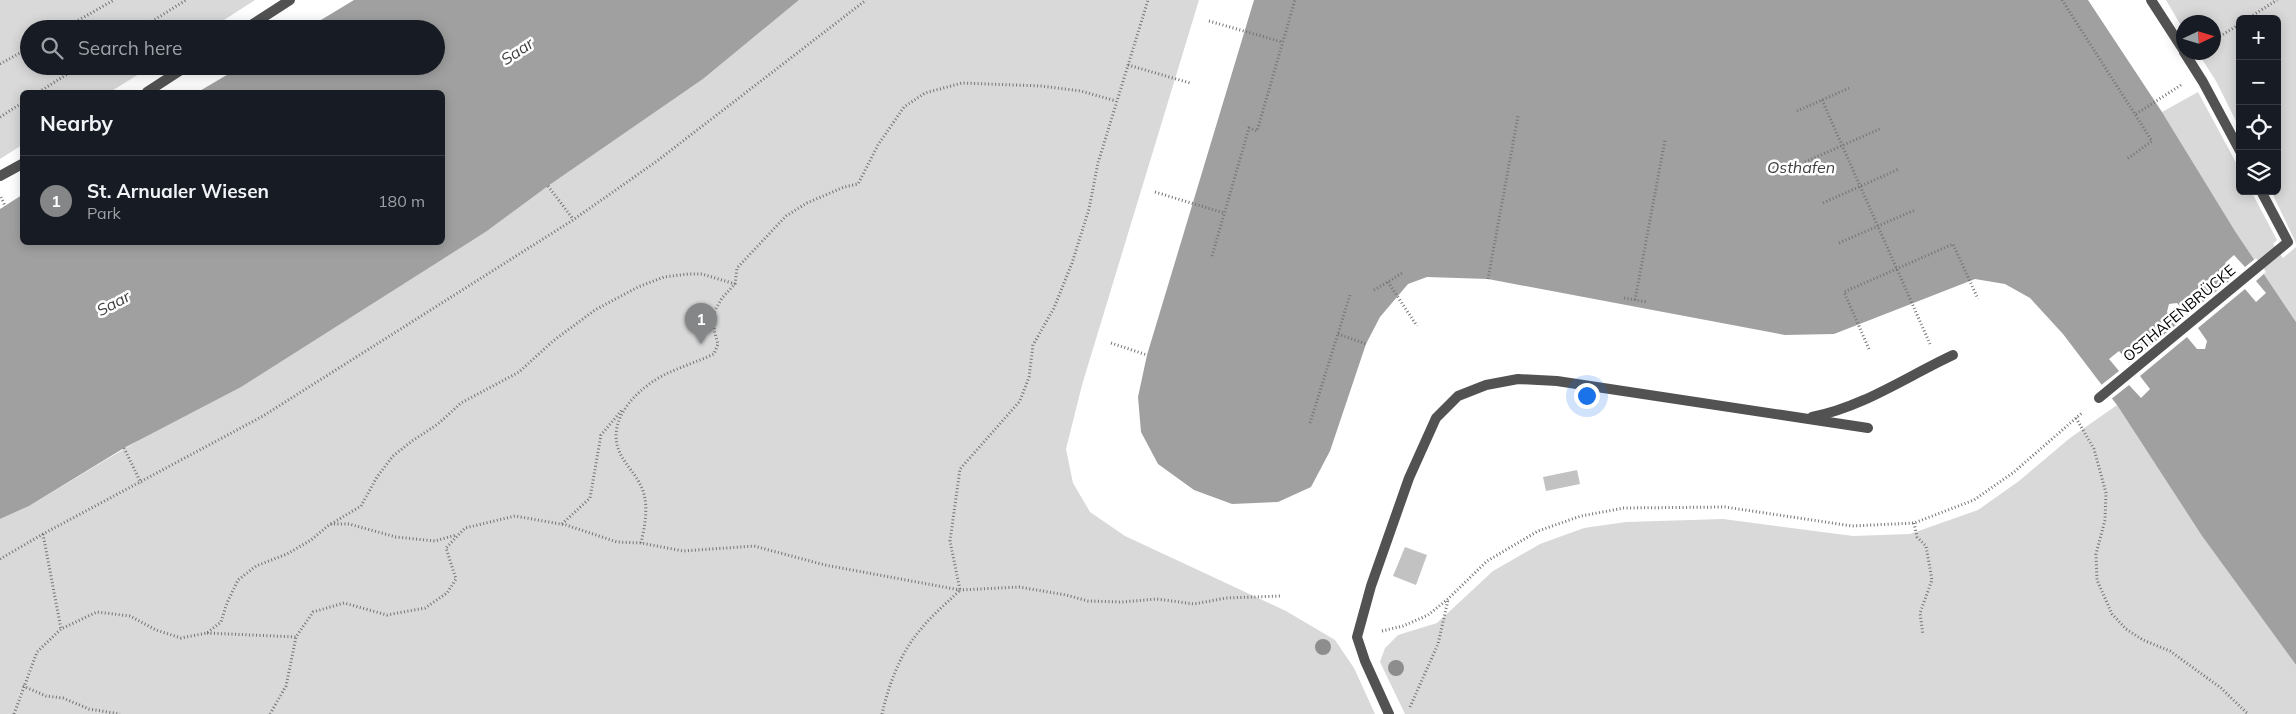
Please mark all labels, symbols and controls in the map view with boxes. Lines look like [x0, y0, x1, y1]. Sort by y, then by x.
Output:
north arrow [2176, 15, 2221, 60]
map controls [2236, 15, 2281, 195]
button: + [2236, 15, 2281, 60]
search box [20, 20, 445, 75]
water label: Saar [497, 32, 538, 69]
icon: search [38, 34, 66, 62]
text: Search here [78, 36, 182, 60]
button: − [2236, 60, 2281, 105]
button: locate [2236, 105, 2281, 150]
text: Nearby [40, 110, 113, 136]
button: layers [2236, 150, 2281, 195]
water label: Osthafen [1767, 157, 1835, 177]
text: St. Arnualer Wiesen [87, 179, 269, 203]
text: 1 [51, 191, 61, 211]
text: 180 m [378, 191, 425, 211]
text: Park [87, 203, 121, 223]
street label: OSTHAFENBRÜCKE [2119, 260, 2239, 366]
water label: Saar [93, 285, 134, 320]
pin: 1 [685, 303, 717, 344]
your location [1574, 383, 1600, 409]

